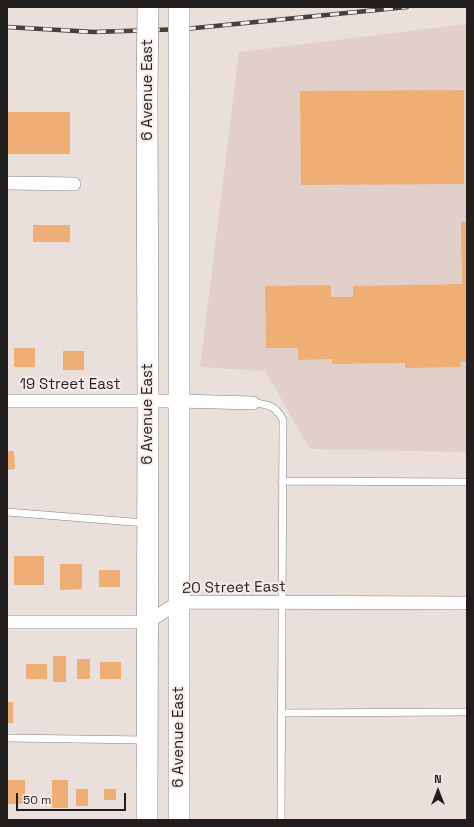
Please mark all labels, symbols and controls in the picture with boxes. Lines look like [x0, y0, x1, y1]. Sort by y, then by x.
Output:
street label: 6 Avenue East [139, 39, 157, 141]
street label: 6 Avenue East [139, 363, 157, 465]
street label: 19 Street East [20, 376, 120, 394]
street label: 20 Street East [182, 578, 286, 598]
street label: 6 Avenue East [170, 686, 188, 788]
north arrow [418, 771, 458, 811]
text: N [434, 772, 442, 786]
scale bar [18, 785, 128, 811]
text: 50 m [23, 792, 51, 808]

